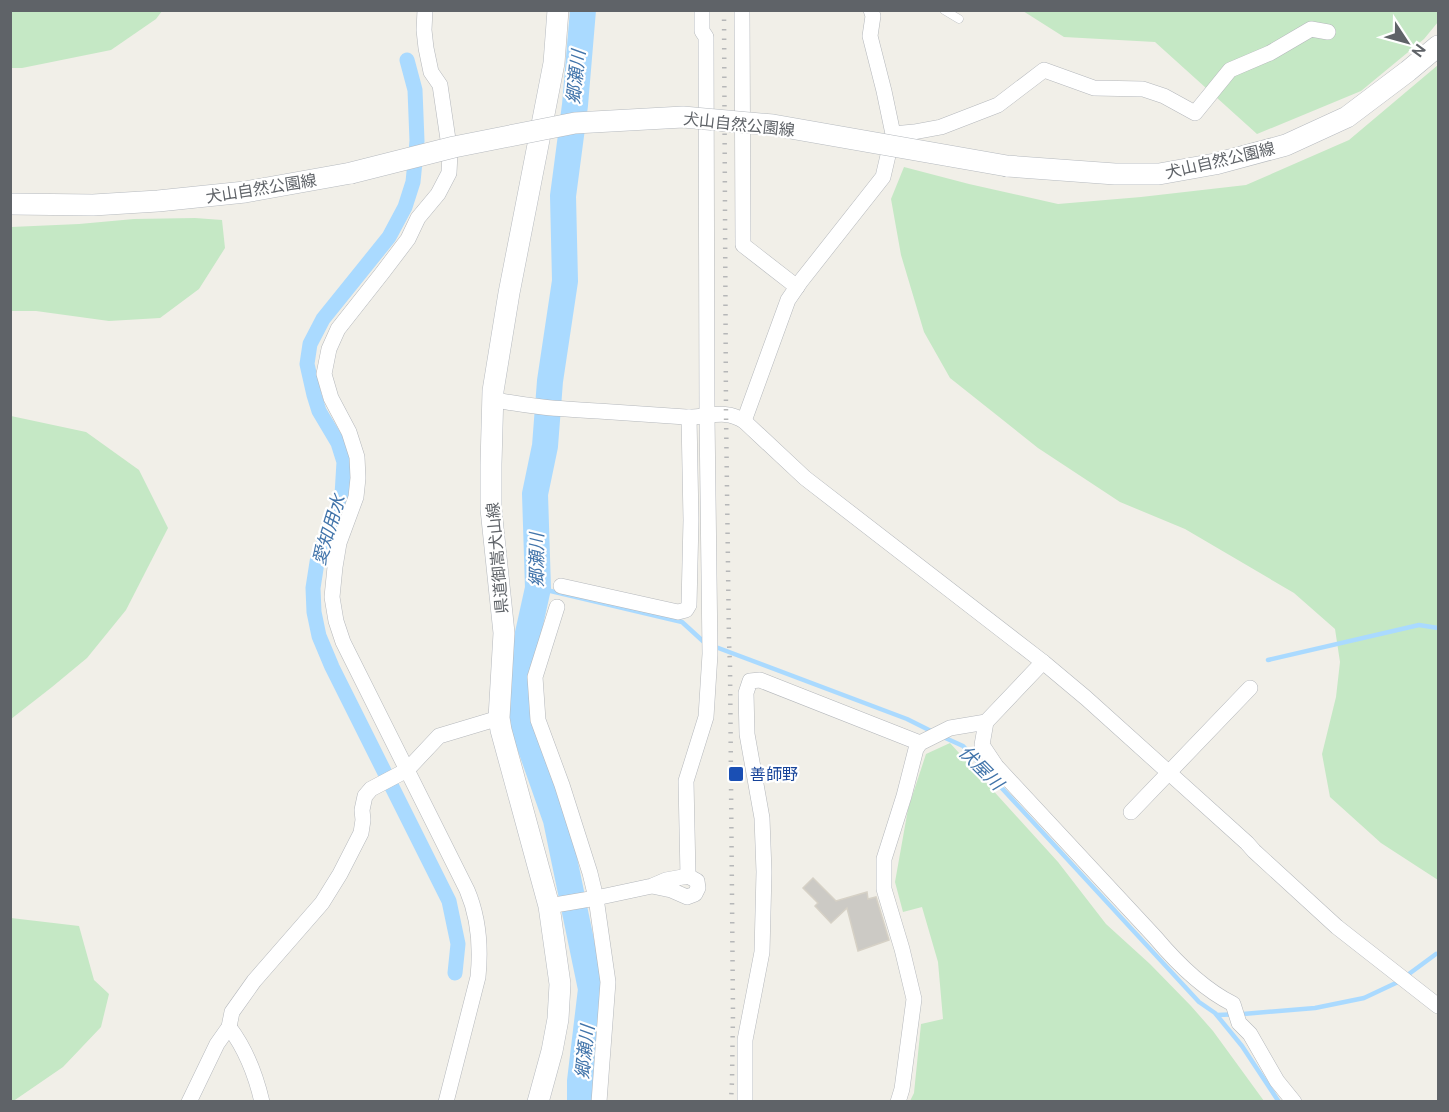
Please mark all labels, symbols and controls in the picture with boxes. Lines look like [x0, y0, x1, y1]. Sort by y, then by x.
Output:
north arrow [1377, 12, 1437, 72]
text: N [1408, 41, 1430, 61]
water label: 郷瀬川 [562, 47, 588, 105]
street label: 犬山自然公園線 [682, 109, 796, 139]
street label: 犬山自然公園線 [1163, 139, 1277, 181]
street label: 犬山自然公園線 [204, 170, 318, 206]
water label: 愛知用水 [308, 490, 349, 567]
street label: 県道御嵩犬山線 [483, 501, 511, 615]
water label: 郷瀬川 [526, 531, 546, 587]
water label: 伏屋川 [956, 741, 1009, 795]
marker: 善師野 [727, 765, 745, 783]
place label: 善師野 [750, 765, 798, 783]
water label: 郷瀬川 [571, 1022, 597, 1080]

